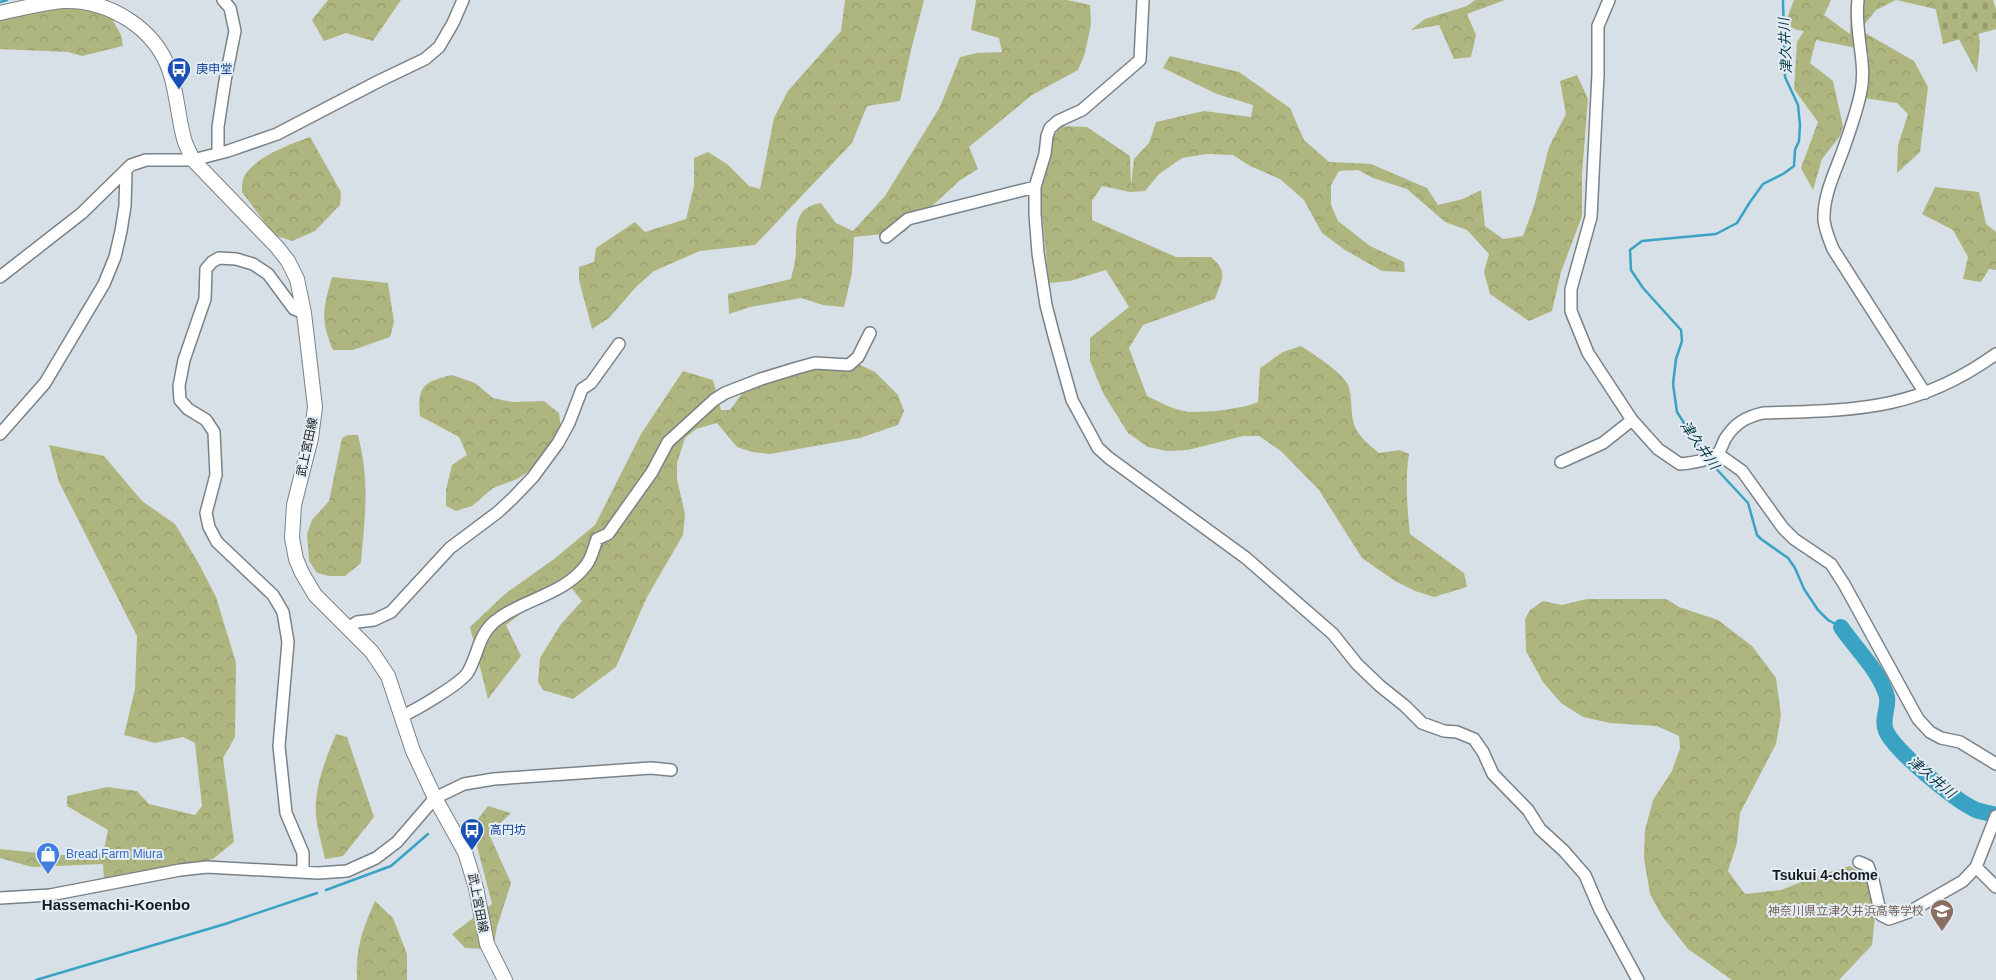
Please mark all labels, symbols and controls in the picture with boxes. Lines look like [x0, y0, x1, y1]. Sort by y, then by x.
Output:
water label: 津久井川 [1775, 16, 1794, 74]
bus stop icon: 庚申堂 [166, 56, 192, 90]
place label: 庚申堂 [196, 62, 232, 76]
street label: 武上宮田線 [294, 416, 320, 478]
water label: 津久井川 [1677, 417, 1724, 474]
water label: 津久井川 [1905, 753, 1960, 802]
bus stop icon: 高円坊 [459, 817, 485, 851]
place label: 高円坊 [490, 823, 526, 837]
shop icon: Bread Farm Miura [35, 841, 61, 875]
place label: Bread Farm Miura [66, 847, 163, 861]
district label: Tsukui 4-chome [1772, 867, 1878, 883]
street label: 武上宮田線 [465, 872, 491, 934]
district label: Hassemachi-Koenbo [42, 896, 190, 913]
school or university icon: 神奈川県立津久井浜高等学校 [1929, 898, 1955, 932]
place label: 神奈川県立津久井浜高等学校 [1768, 904, 1924, 918]

